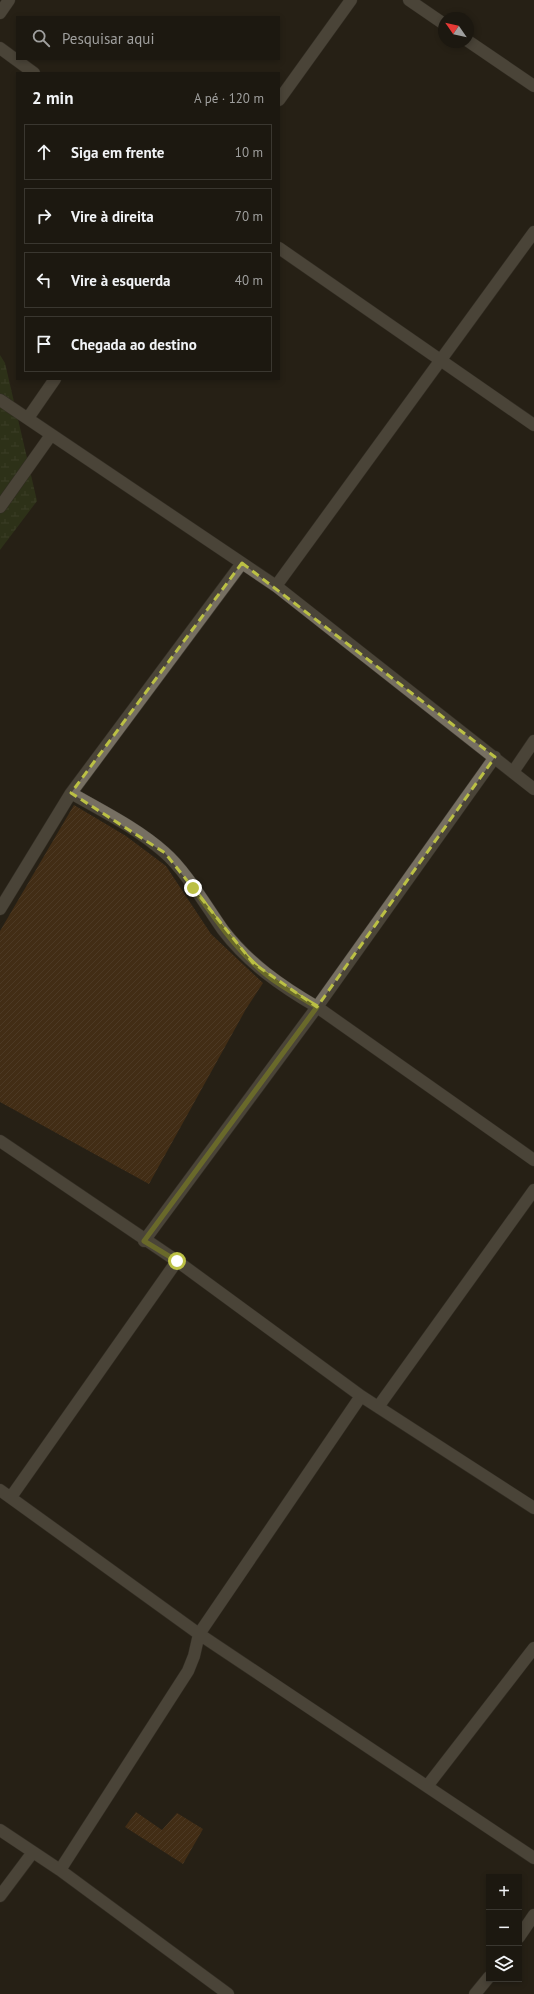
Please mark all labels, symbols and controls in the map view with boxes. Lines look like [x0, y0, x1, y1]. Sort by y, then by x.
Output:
north arrow [438, 12, 474, 48]
search box [16, 16, 280, 60]
icon: search [30, 27, 52, 49]
text: Pesquisar aqui [62, 29, 154, 48]
text: 2 min [32, 87, 73, 109]
text: A pé · 120 m [194, 90, 264, 107]
icon: ahead [33, 141, 55, 163]
text: Siga em frente [71, 143, 164, 162]
text: 10 m [235, 144, 263, 161]
icon: right [33, 205, 55, 227]
text: Vire à direita [71, 207, 154, 226]
text: 70 m [235, 208, 263, 225]
icon: left [33, 269, 55, 291]
text: Vire à esquerda [71, 271, 170, 290]
text: 40 m [235, 272, 263, 289]
icon: arrive [33, 333, 55, 355]
text: Chegada ao destino [71, 335, 197, 354]
route end [184, 879, 202, 897]
route start [168, 1252, 186, 1270]
map controls [486, 1874, 522, 1982]
button: + [486, 1874, 522, 1910]
button: − [486, 1910, 522, 1946]
button: layers [486, 1946, 522, 1982]

